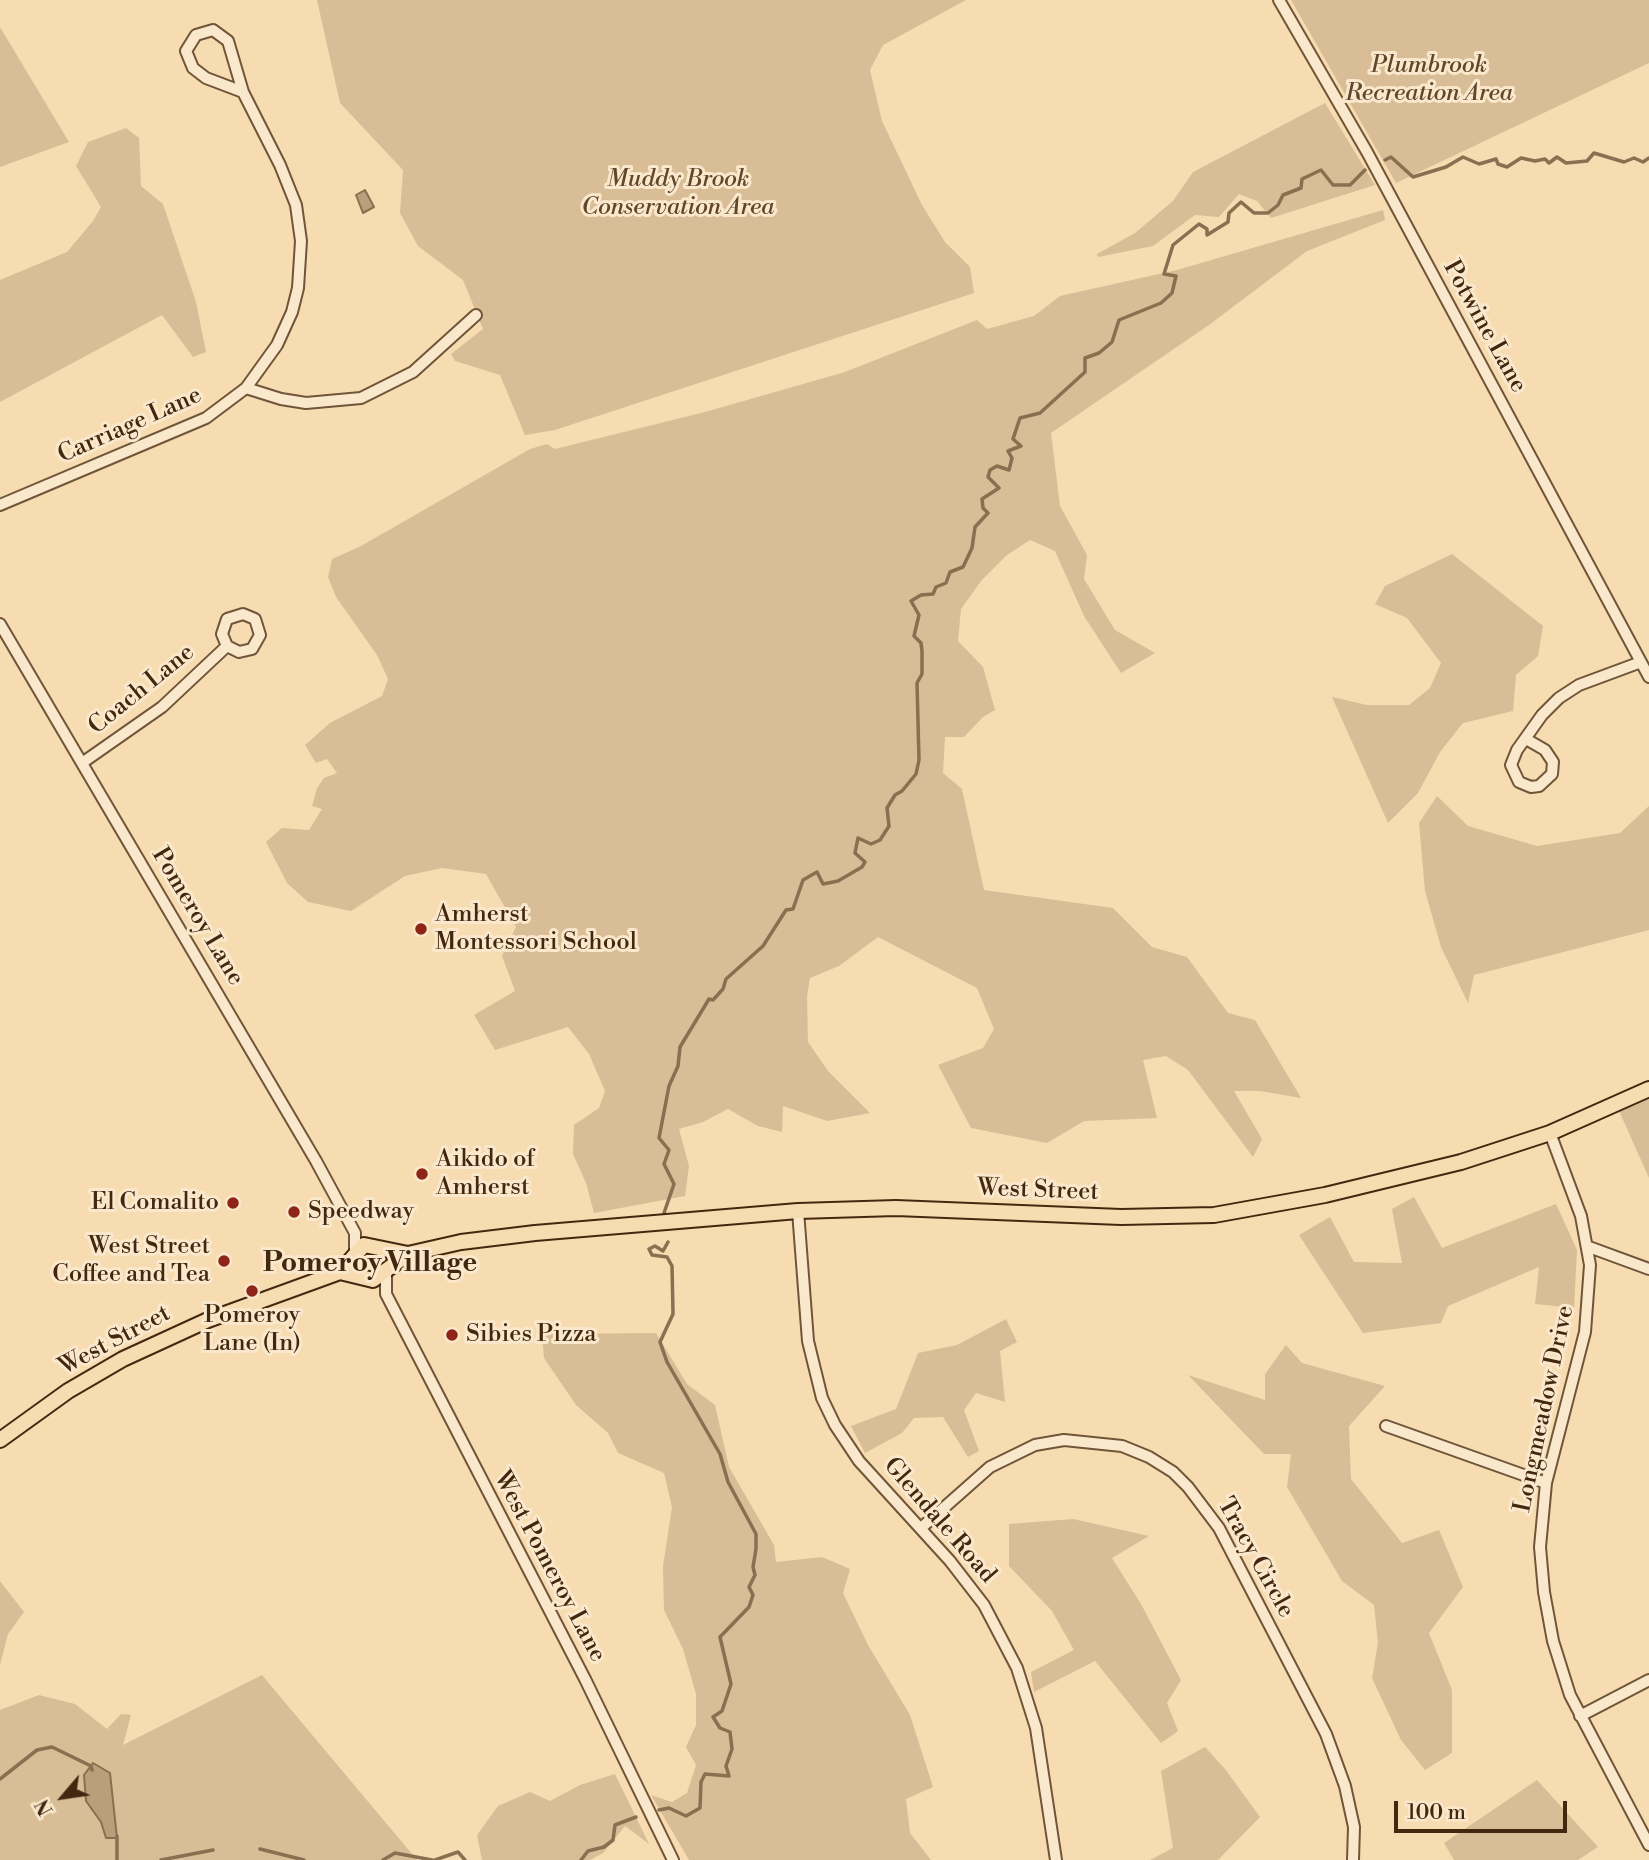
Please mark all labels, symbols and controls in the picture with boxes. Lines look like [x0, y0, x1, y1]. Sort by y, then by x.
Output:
park label: Plumbrook Recreation Area [1345, 52, 1513, 108]
park label: Muddy Brook Conservation Area [582, 166, 774, 222]
street label: Potwine Lane [1436, 256, 1532, 398]
street label: Carriage Lane [54, 382, 206, 470]
street label: Coach Lane [83, 639, 201, 741]
street label: Pomeroy Lane [145, 843, 249, 991]
place label: Amherst Montessori School [435, 901, 637, 957]
marker: Amherst Montessori School [413, 921, 429, 937]
place label: Aikido of Amherst [436, 1146, 535, 1202]
marker: Aikido of Amherst [414, 1166, 430, 1182]
street label: West Street [977, 1174, 1099, 1208]
place label: El Comalito [91, 1189, 219, 1217]
marker: El Comalito [225, 1195, 241, 1211]
place label: Speedway [308, 1198, 414, 1226]
marker: Speedway [286, 1204, 302, 1220]
place label: West Street Coffee and Tea [52, 1233, 210, 1289]
district label: Pomeroy Village [263, 1247, 477, 1281]
marker: West Street Coffee and Tea [216, 1253, 232, 1269]
marker: Pomeroy Lane (In) [244, 1283, 260, 1299]
street label: West Street [55, 1300, 175, 1382]
place label: Pomeroy Lane (In) [203, 1302, 301, 1358]
street label: Longmeadow Drive [1509, 1303, 1581, 1515]
place label: Sibies Pizza [466, 1321, 596, 1349]
marker: Sibies Pizza [444, 1327, 460, 1343]
street label: Glendale Road [877, 1452, 1001, 1590]
street label: West Pomeroy Lane [487, 1467, 611, 1667]
street label: Tracy Circle [1210, 1493, 1300, 1623]
north arrow [28, 1762, 98, 1832]
scale bar [1397, 1786, 1570, 1830]
text: N [30, 1795, 59, 1820]
text: 100 m [1407, 1800, 1466, 1826]

